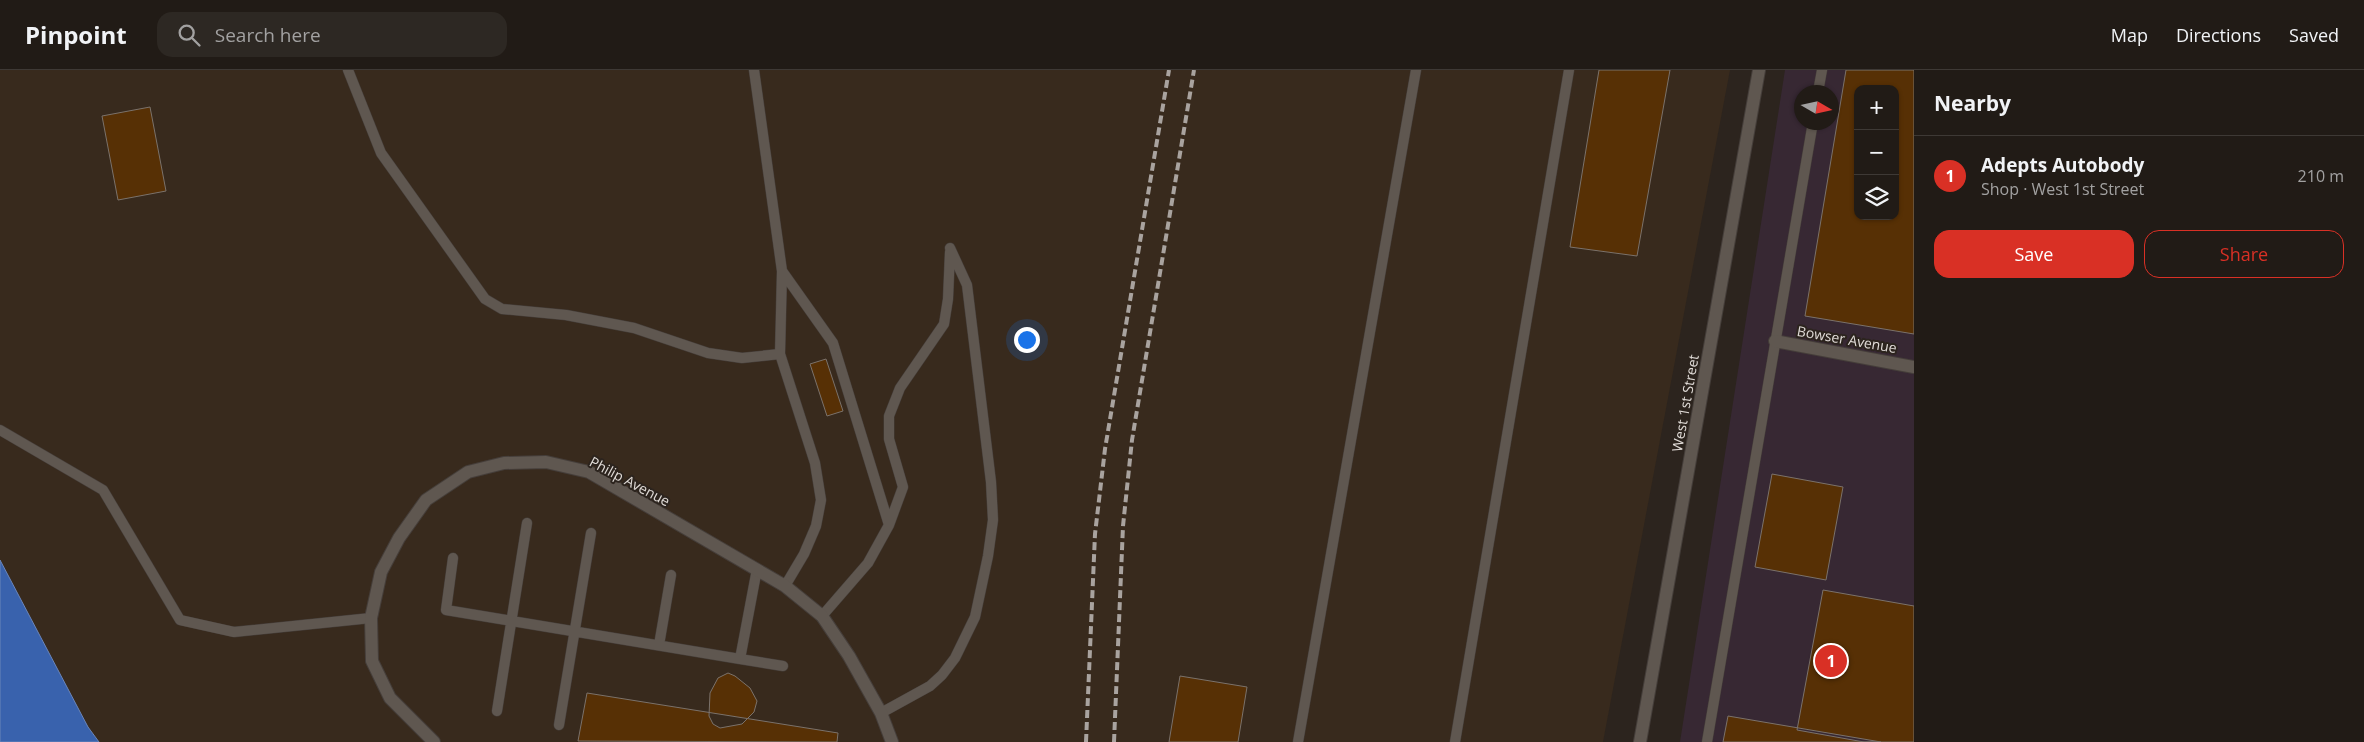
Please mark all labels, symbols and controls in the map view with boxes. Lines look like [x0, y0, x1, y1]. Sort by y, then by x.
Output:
search box [157, 12, 507, 57]
text: Pinpoint [25, 18, 127, 51]
icon: search [175, 21, 203, 49]
text: Search here [215, 22, 321, 48]
text: Map [2111, 23, 2148, 47]
text: Directions [2176, 23, 2261, 47]
text: Saved [2289, 23, 2339, 47]
north arrow [1794, 85, 1839, 130]
map controls [1854, 85, 1899, 220]
button: + [1854, 85, 1899, 130]
text: Nearby [1934, 89, 2011, 117]
button: − [1854, 130, 1899, 175]
text: Adepts Autobody [1981, 152, 2144, 178]
text: 1 [1945, 165, 1955, 187]
text: 210 m [2298, 165, 2344, 187]
button: layers [1854, 175, 1899, 220]
text: Shop · West 1st Street [1981, 178, 2144, 200]
button: Save [1934, 230, 2134, 278]
button: Share [2144, 230, 2344, 278]
street label: Bowser Avenue [1796, 321, 1898, 357]
your location [1014, 327, 1040, 353]
street label: West 1st Street [1667, 353, 1703, 453]
street label: Philip Avenue [586, 452, 674, 510]
pin: 1 [1815, 642, 1847, 680]

